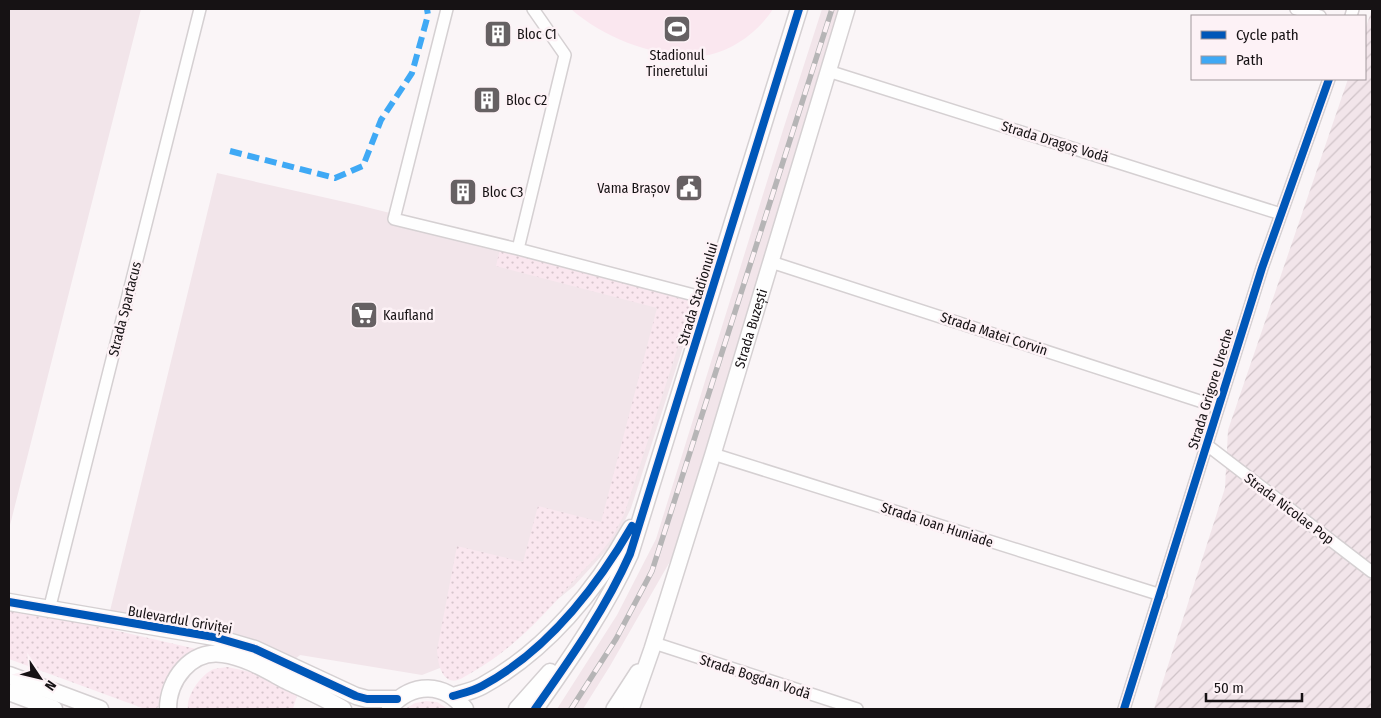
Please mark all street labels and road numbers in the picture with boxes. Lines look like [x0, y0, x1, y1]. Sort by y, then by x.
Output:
street label: Strada Dragoș Vodă [999, 118, 1111, 167]
street label: Strada Stadionului [674, 241, 722, 347]
street label: Strada Spartacus [105, 260, 145, 358]
street label: Strada Buzești [731, 287, 771, 370]
street label: Strada Matei Corvin [938, 309, 1050, 359]
street label: Strada Grigore Ureche [1185, 327, 1237, 451]
street label: Strada Nicolae Pop [1241, 470, 1337, 548]
street label: Strada Ioan Huniade [879, 499, 995, 551]
street label: Bulevardul Griviței [126, 602, 234, 639]
street label: Strada Bogdan Vodă [697, 651, 813, 703]

